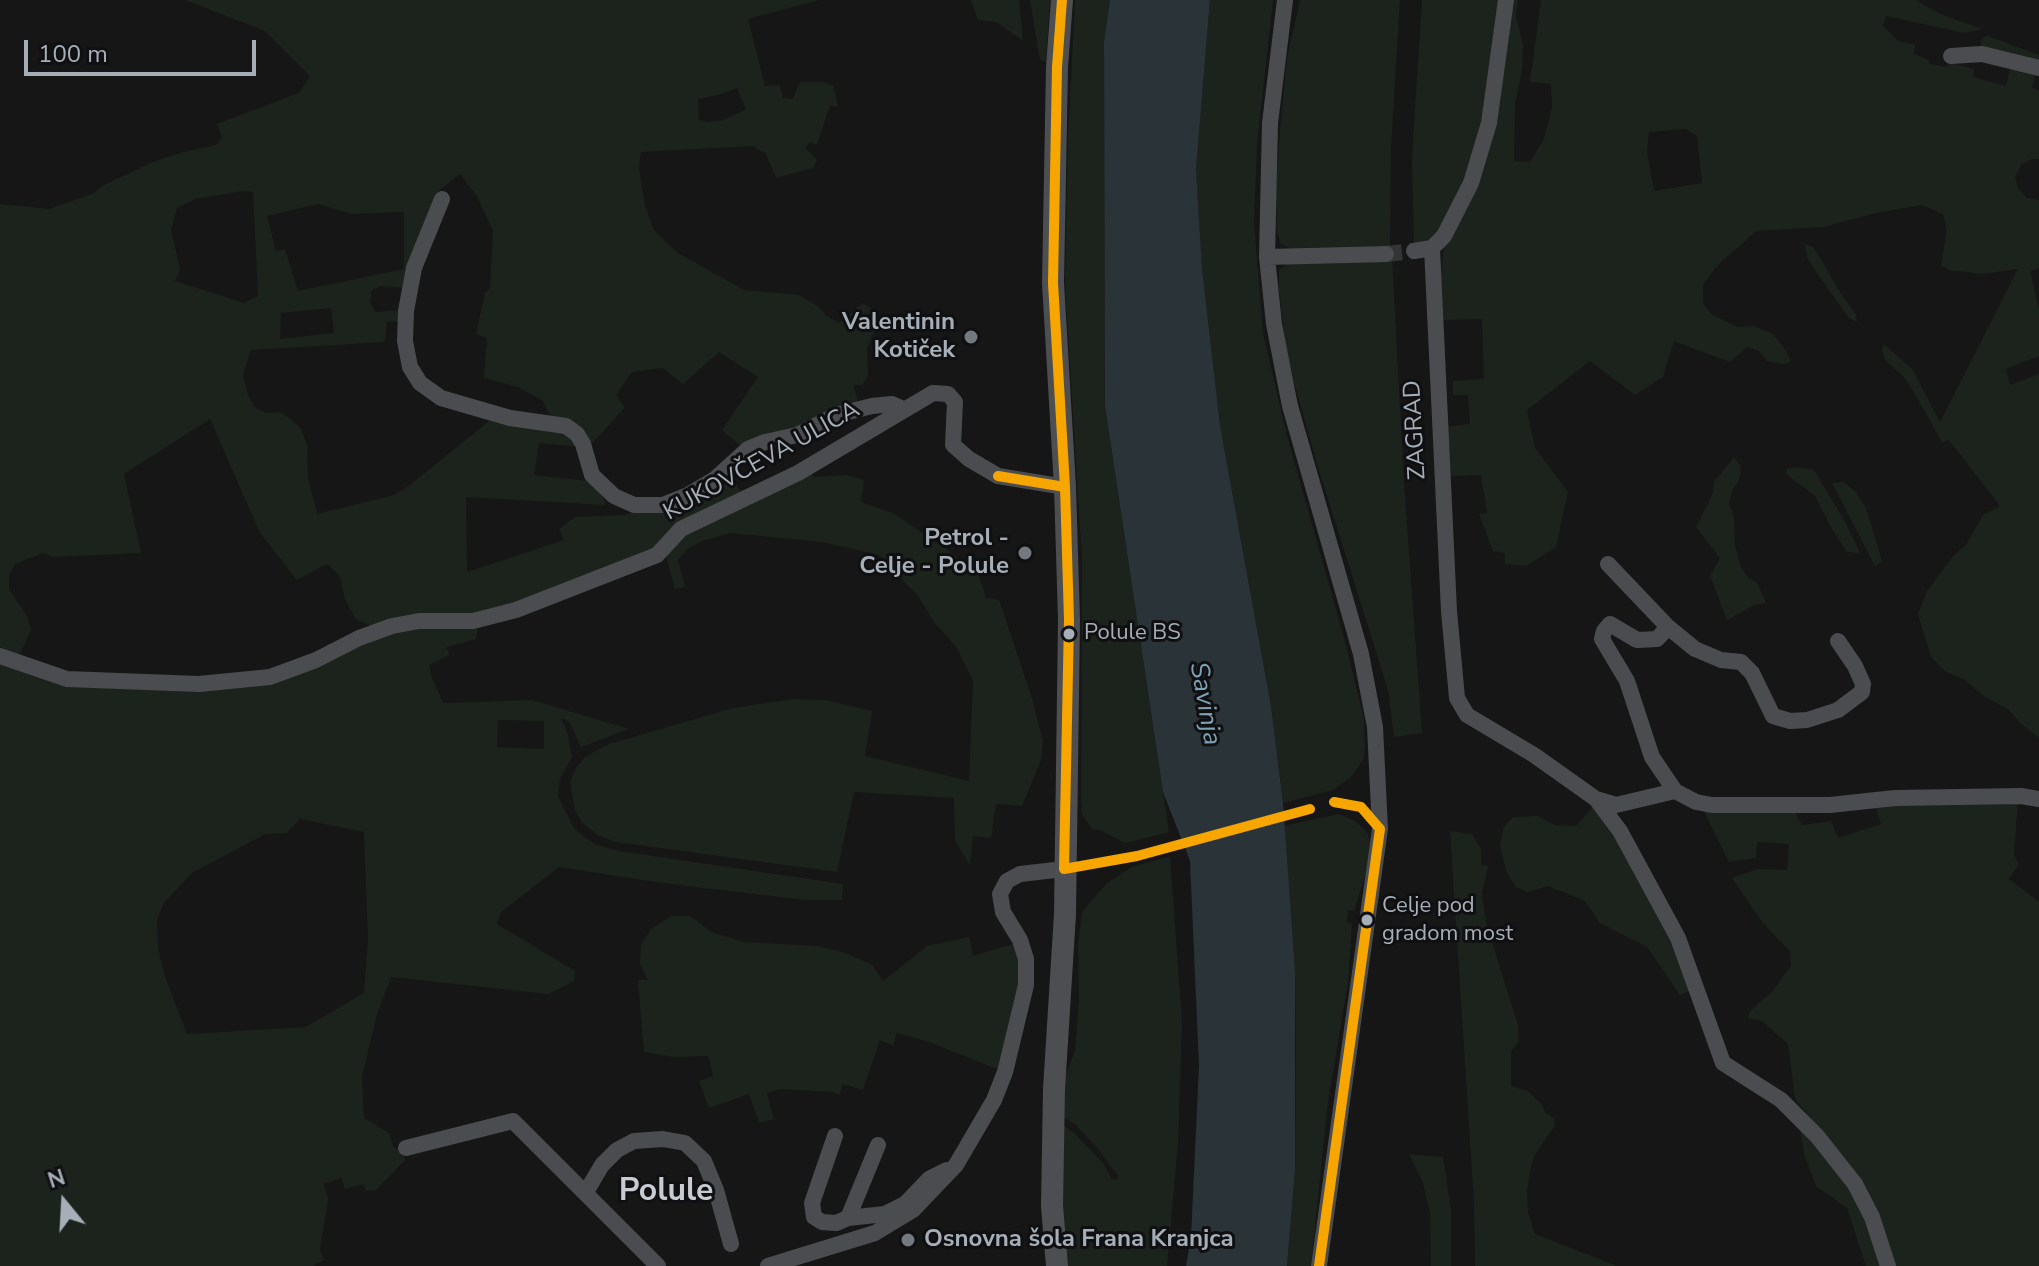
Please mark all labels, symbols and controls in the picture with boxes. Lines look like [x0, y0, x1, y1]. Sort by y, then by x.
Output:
scale bar [28, 24, 260, 74]
text: 100 m [38, 38, 108, 70]
place label: Valentinin Kotiček [842, 309, 955, 365]
marker: Valentinin Kotiček [962, 328, 980, 346]
street label: ZAGRAD [1399, 380, 1433, 480]
street label: KUKOVČEVA ULICA [659, 396, 865, 528]
place label: Petrol - Celje - Polule [859, 525, 1009, 581]
marker: Petrol - Celje - Polule [1016, 544, 1034, 562]
place label: Polule BS [1084, 621, 1181, 647]
marker: Polule BS [1061, 626, 1077, 642]
water label: Savinja [1181, 660, 1227, 748]
place label: Celje pod gradom most [1382, 894, 1513, 946]
marker: Celje pod gradom most [1359, 912, 1375, 928]
north arrow [24, 1162, 104, 1242]
text: N [44, 1162, 69, 1196]
district label: Polule [619, 1173, 713, 1211]
place label: Osnovna šola Frana Kranjca [924, 1226, 1234, 1254]
marker: Osnovna šola Frana Kranjca [899, 1231, 917, 1249]

